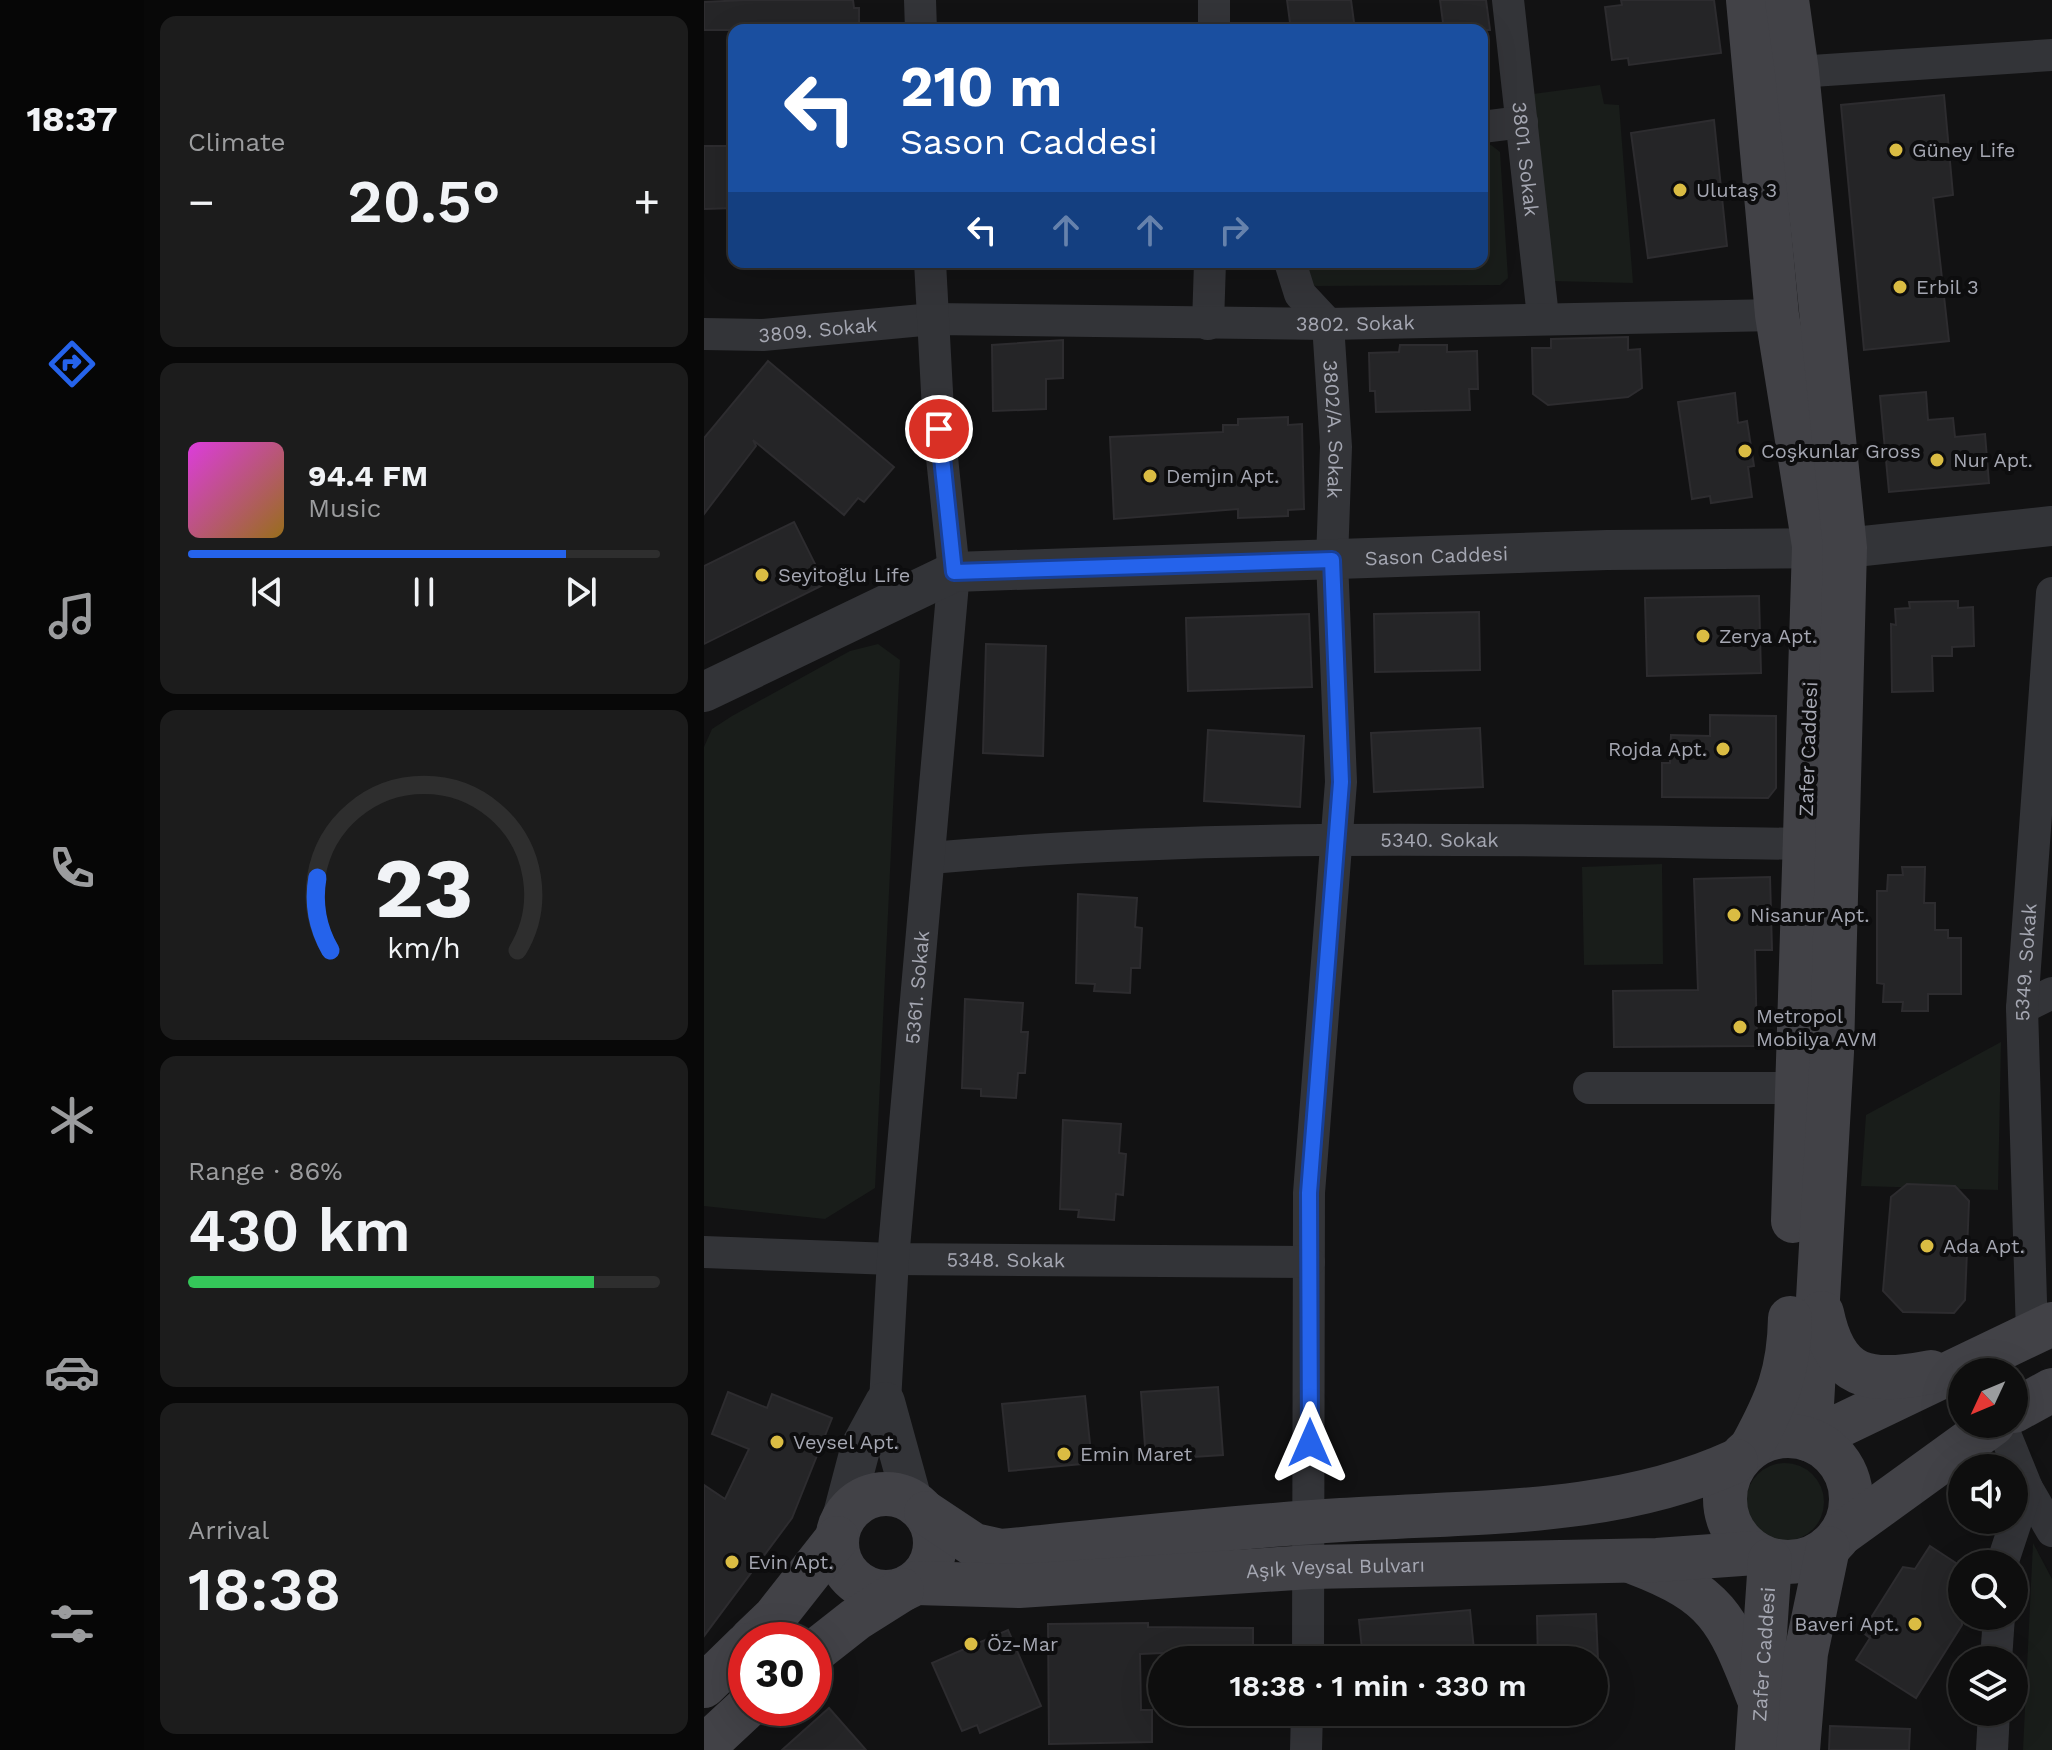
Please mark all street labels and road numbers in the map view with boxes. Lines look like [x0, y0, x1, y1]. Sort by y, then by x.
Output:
street label: 3801. Sokak [1507, 101, 1544, 218]
street label: 3802. Sokak [1296, 310, 1415, 336]
street label: 3809. Sokak [757, 312, 878, 347]
street label: 3802/A. Sokak [1318, 359, 1348, 499]
street label: Sason Caddesi [1364, 541, 1508, 570]
street label: Zafer Caddesi [1794, 681, 1822, 817]
street label: 5340. Sokak [1380, 828, 1499, 852]
street label: 5349. Sokak [2010, 902, 2042, 1022]
street label: 5361. Sokak [900, 929, 934, 1045]
street label: 5348. Sokak [946, 1247, 1065, 1272]
street label: Aşık Veysal Bulvarı [1245, 1553, 1425, 1583]
street label: Zafer Caddesi [1747, 1586, 1780, 1722]

